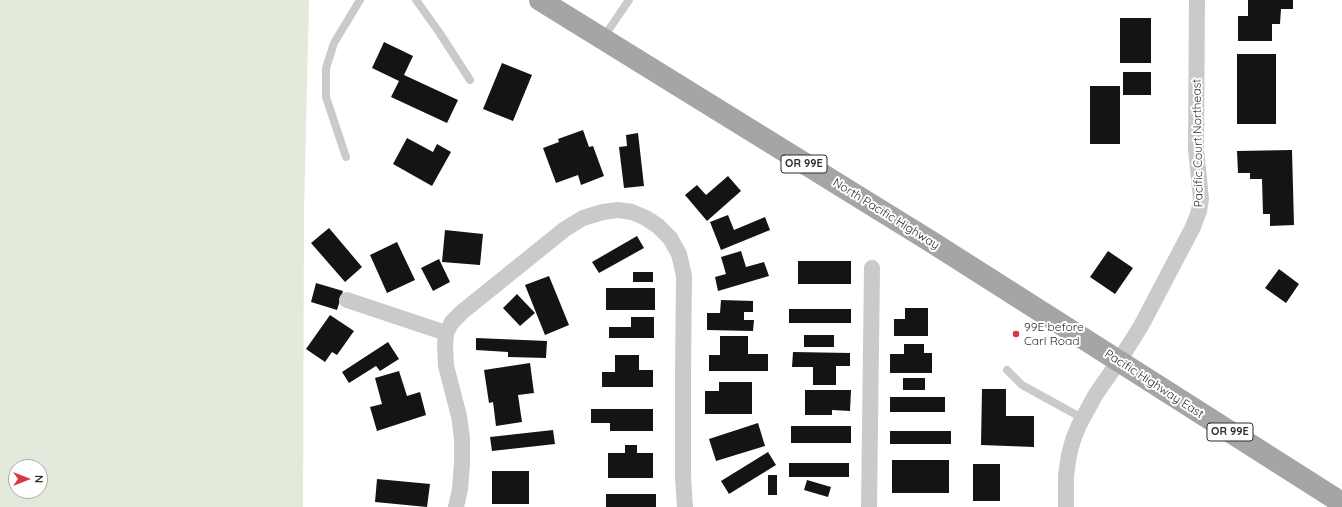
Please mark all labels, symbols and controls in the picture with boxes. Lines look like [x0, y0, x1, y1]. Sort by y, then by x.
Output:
street label: Pacific Court Northeast [1190, 79, 1206, 207]
road number: OR 99E [781, 155, 827, 173]
street label: North Pacific Highway [830, 175, 942, 253]
place label: 99E before Carl Road [1024, 320, 1084, 348]
marker: 99E before Carl Road [1011, 329, 1021, 339]
street label: Pacific Highway East [1102, 347, 1206, 421]
road number: OR 99E [1207, 423, 1253, 441]
north arrow [8, 459, 48, 499]
text: N [32, 475, 46, 483]

